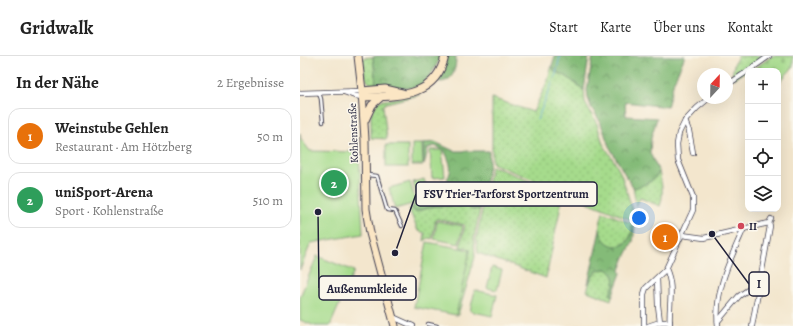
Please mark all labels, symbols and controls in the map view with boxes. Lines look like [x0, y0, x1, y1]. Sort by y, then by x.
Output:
text: Gridwalk [20, 15, 93, 41]
text: Start [549, 18, 578, 37]
text: Karte [600, 18, 631, 37]
text: Über uns [653, 18, 705, 37]
text: Kontakt [727, 18, 773, 37]
north arrow [697, 68, 733, 104]
map controls [745, 68, 781, 212]
button: + [745, 68, 781, 104]
text: In der Nähe [16, 71, 99, 94]
text: 2 Ergebnisse [217, 74, 284, 91]
street label: Kohlenstraße [345, 103, 362, 163]
button: − [745, 104, 781, 140]
text: Weinstube Gehlen [55, 118, 169, 138]
text: 1 [28, 128, 32, 145]
text: 50 m [257, 128, 283, 145]
text: Restaurant · Am Hötzberg [55, 138, 192, 155]
button: locate [745, 140, 781, 176]
pin: 2 [321, 168, 347, 198]
button: layers [745, 176, 781, 212]
text: uniSport-Arena [55, 182, 153, 202]
callout: FSV Trier-Tarforst Sportzentrum [416, 182, 597, 206]
text: FSV Trier-Tarforst Sportzentrum [423, 186, 589, 202]
text: 2 [27, 192, 33, 209]
text: 510 m [253, 192, 283, 209]
text: Sport · Kohlenstraße [55, 202, 163, 219]
your location [629, 208, 649, 228]
place label: II [749, 219, 757, 234]
marker: II [736, 221, 746, 231]
pin: 1 [652, 222, 678, 252]
callout: I [749, 272, 769, 296]
callout: Außenumkleide [319, 276, 416, 300]
text: I [757, 276, 761, 292]
text: Außenumkleide [326, 281, 408, 297]

